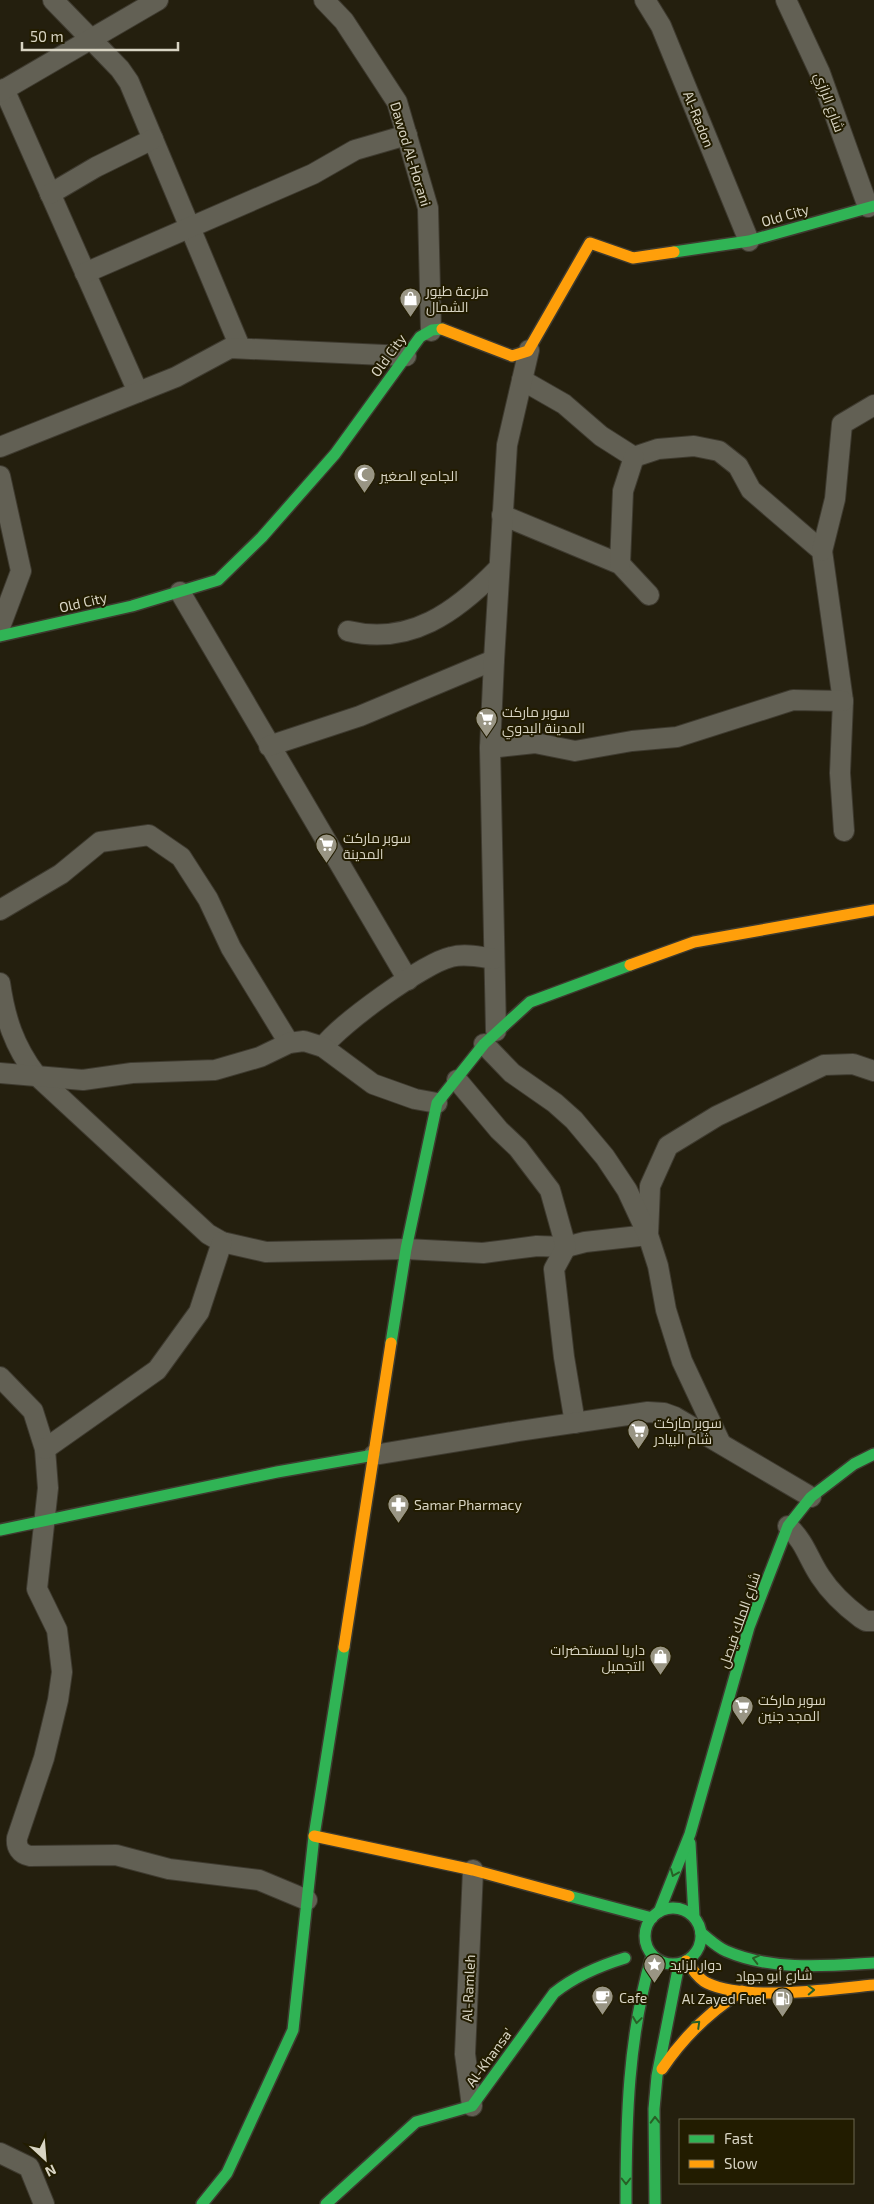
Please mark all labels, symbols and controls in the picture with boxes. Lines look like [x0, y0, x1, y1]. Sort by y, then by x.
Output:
scale bar [22, 20, 179, 52]
text: 50 m [30, 27, 64, 45]
street label: شارع الرازي [808, 70, 849, 135]
street label: Al-Radon [680, 88, 718, 150]
street label: Dawod Al-Horani [387, 100, 435, 208]
street label: Old City [759, 200, 811, 230]
place label: مزرعة طيور الشمال [425, 282, 489, 316]
shop icon: مزرعة طيور الشمال [398, 286, 422, 317]
street label: Old City [367, 330, 410, 380]
mosque icon: الجامع الصغير [352, 463, 376, 494]
place label: الجامع الصغير [379, 467, 458, 485]
street label: Old City [57, 588, 109, 616]
place label: سوبر ماركت المدينة البدوي [502, 703, 585, 740]
supermarket icon: سوبر ماركت المدينة البدوي [474, 707, 498, 738]
place label: سوبر ماركت المدينة [343, 829, 411, 862]
supermarket icon: سوبر ماركت المدينة [315, 833, 339, 864]
place label: سوبر ماركت شام البيادر [653, 1414, 722, 1449]
supermarket icon: سوبر ماركت شام البيادر [626, 1418, 650, 1449]
pharmacy icon: Samar Pharmacy [386, 1492, 410, 1523]
place label: Samar Pharmacy [414, 1496, 522, 1513]
street label: شارع الملك فيصل [715, 1570, 764, 1671]
place label: داريا لمستحضرات التجميل [550, 1641, 645, 1674]
shop icon: داريا لمستحضرات التجميل [649, 1645, 673, 1676]
place label: سوبر ماركت المجد جنين [758, 1691, 826, 1724]
supermarket icon: سوبر ماركت المجد جنين [730, 1695, 754, 1726]
one-way arrow [670, 1868, 681, 1877]
place icon: دوار الزايد [642, 1952, 666, 1983]
street label: Al-Ramleh [458, 1954, 478, 2022]
one-way arrow [751, 1954, 760, 1965]
place label: دوار الزايد [670, 1956, 722, 1973]
street label: شارع أبو جهاد [735, 1966, 813, 1985]
one-way arrow [807, 1984, 815, 1995]
cafe icon: Cafe [591, 1985, 615, 2016]
fuel station icon: Al Zayed Fuel [770, 1986, 794, 2017]
place label: Cafe [619, 1989, 647, 2006]
place label: Al Zayed Fuel [682, 1990, 767, 2007]
one-way arrow [632, 2015, 642, 2024]
one-way arrow [691, 2021, 700, 2030]
street label: Al-Khansa' [462, 2024, 516, 2090]
one-way arrow [649, 2116, 660, 2124]
legend [679, 2119, 854, 2184]
text: Fast [724, 2129, 754, 2147]
north arrow [20, 2134, 70, 2184]
text: Slow [724, 2154, 758, 2172]
text: N [43, 2161, 59, 2181]
one-way arrow [621, 2178, 631, 2186]

